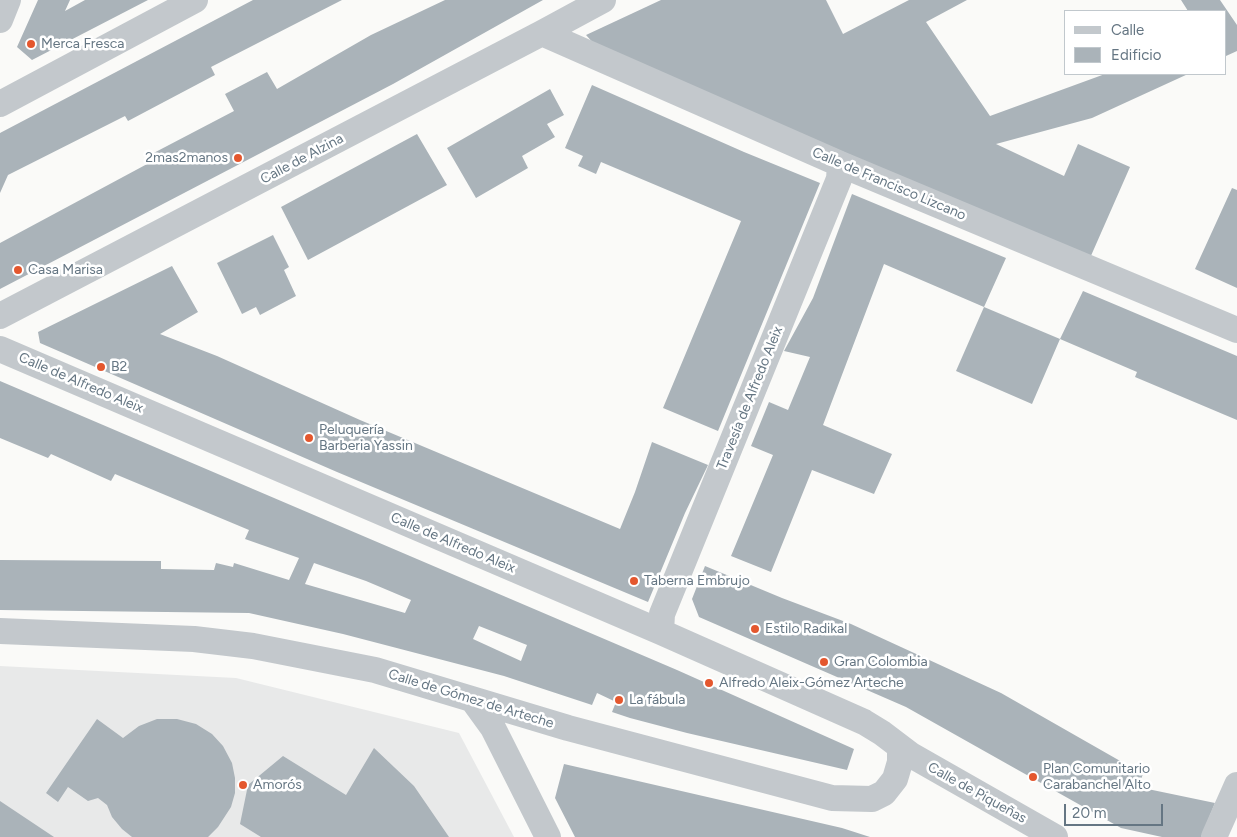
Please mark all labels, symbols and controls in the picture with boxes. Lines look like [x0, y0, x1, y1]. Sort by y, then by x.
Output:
legend [1064, 10, 1227, 75]
text: Calle [1111, 21, 1144, 39]
place label: Merca Fresca [41, 36, 124, 52]
marker: Merca Fresca [25, 38, 37, 50]
text: Edificio [1111, 46, 1161, 64]
street label: Calle de Alzina [258, 130, 346, 188]
street label: Calle de Francisco Lizcano [810, 144, 968, 224]
place label: 2mas2manos [145, 150, 228, 166]
marker: 2mas2manos [232, 152, 244, 164]
place label: Casa Marisa [28, 262, 103, 278]
marker: Casa Marisa [12, 264, 24, 276]
street label: Travesía de Alfredo Aleix [714, 324, 786, 472]
street label: Calle de Alfredo Aleix [16, 349, 146, 417]
place label: B2 [111, 359, 127, 375]
marker: B2 [95, 361, 107, 373]
place label: Peluquería Barberia Yassin [319, 422, 413, 454]
marker: Peluquería Barberia Yassin [303, 432, 315, 444]
street label: Calle de Alfredo Aleix [388, 509, 518, 577]
place label: Taberna Embrujo [644, 573, 750, 589]
marker: Taberna Embrujo [628, 575, 640, 587]
place label: Estilo Radikal [765, 621, 847, 637]
marker: Estilo Radikal [749, 623, 761, 635]
place label: Gran Colombia [834, 654, 928, 670]
marker: Gran Colombia [818, 656, 830, 668]
street label: Calle de Gómez de Arteche [386, 666, 556, 732]
place label: Alfredo Aleix-Gómez Arteche [719, 675, 904, 691]
marker: Alfredo Aleix-Gómez Arteche [703, 677, 715, 689]
place label: La fábula [629, 692, 685, 708]
marker: La fábula [613, 694, 625, 706]
street label: Calle de Piqueñas [925, 759, 1029, 827]
place label: Plan Comunitario Carabanchel Alto [1043, 761, 1151, 794]
marker: Plan Comunitario Carabanchel Alto [1027, 771, 1039, 783]
place label: Amorós [253, 777, 302, 793]
marker: Amorós [237, 779, 249, 791]
scale bar [1067, 794, 1166, 826]
text: 20 m [1072, 804, 1106, 822]

